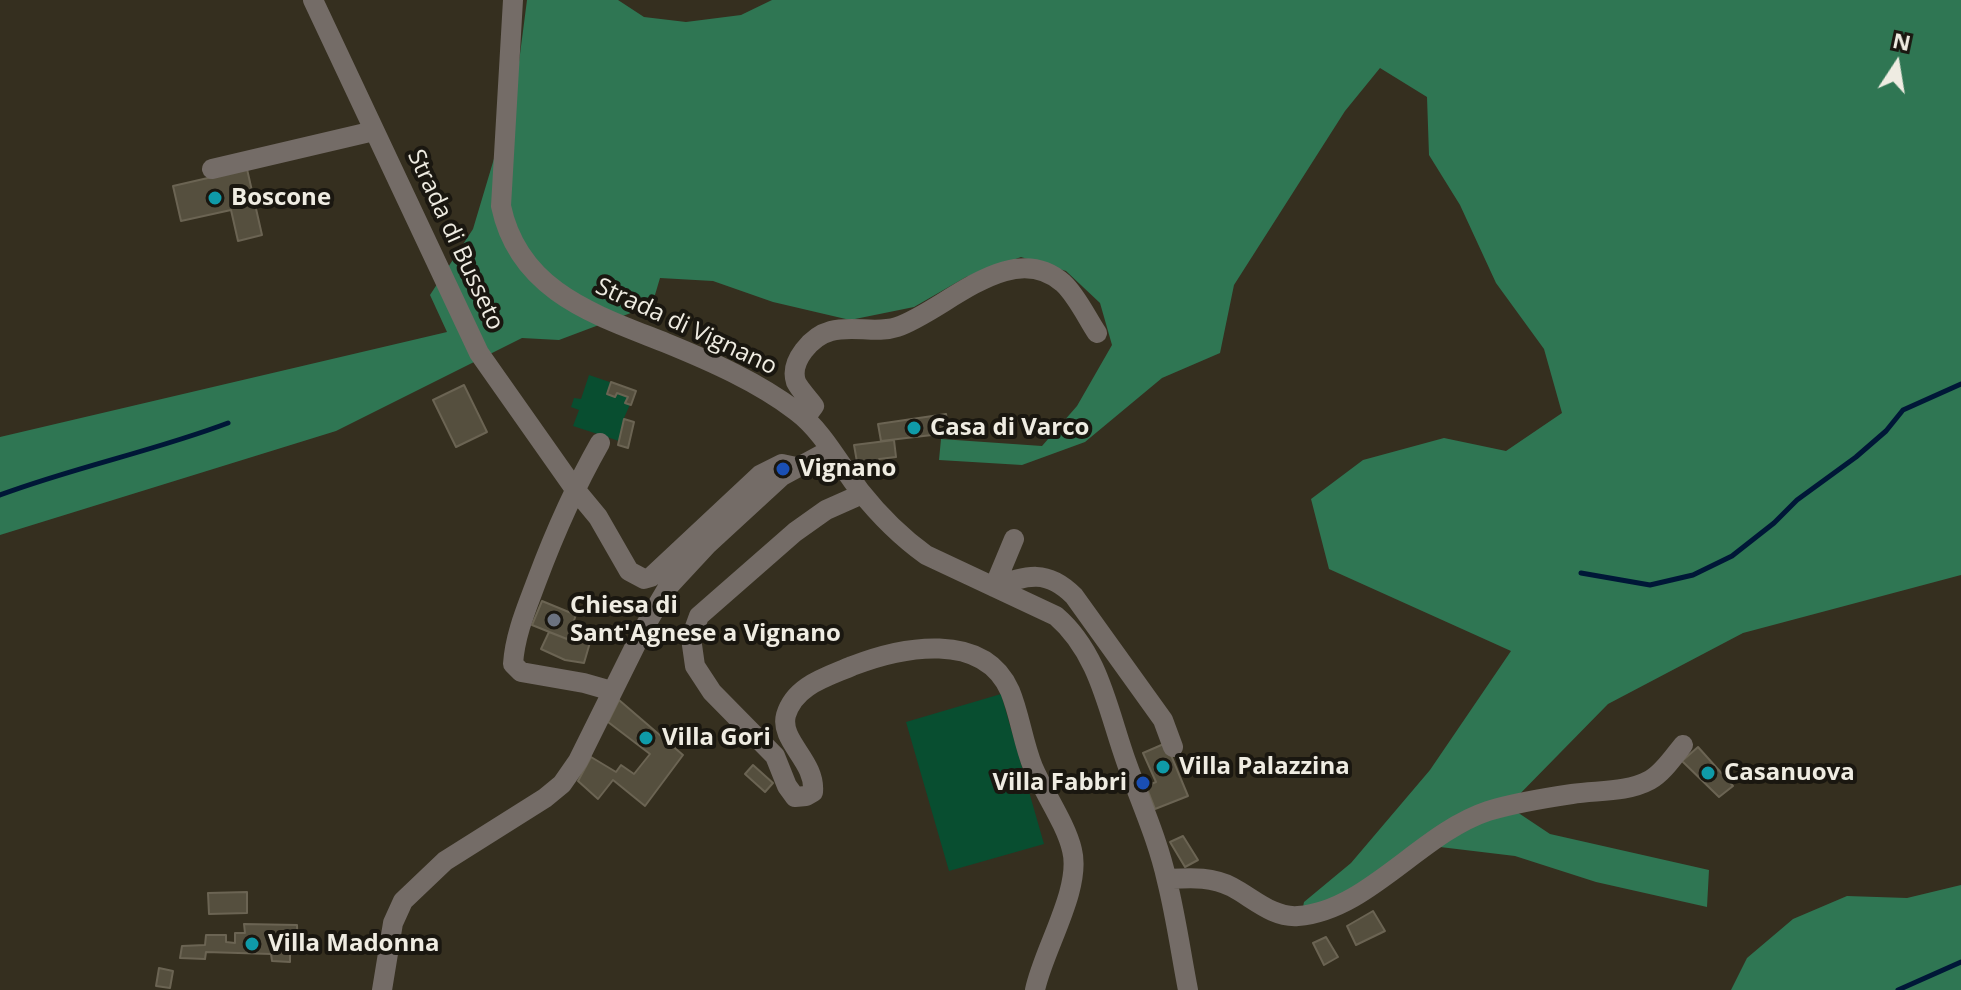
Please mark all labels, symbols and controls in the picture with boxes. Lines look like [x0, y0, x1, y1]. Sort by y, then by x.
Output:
north arrow [1857, 24, 1937, 104]
text: N [1890, 24, 1914, 57]
street label: Strada di Busseto [401, 145, 509, 335]
place label: Boscone [231, 184, 331, 212]
marker: Boscone [206, 189, 224, 207]
street label: Strada di Vignano [591, 272, 781, 382]
place label: Casa di Varco [930, 414, 1089, 442]
marker: Casa di Varco [905, 419, 923, 437]
place label: Vignano [799, 455, 896, 483]
marker: Vignano [774, 460, 792, 478]
place label: Chiesa di Sant'Agnese a Vignano [570, 592, 841, 648]
marker: Chiesa di Sant'Agnese a Vignano [545, 611, 563, 629]
place label: Villa Gori [662, 724, 771, 752]
marker: Villa Gori [637, 729, 655, 747]
place label: Villa Palazzina [1179, 753, 1350, 781]
marker: Villa Palazzina [1154, 758, 1172, 776]
place label: Casanuova [1724, 759, 1855, 787]
marker: Casanuova [1699, 764, 1717, 782]
place label: Villa Fabbri [992, 769, 1127, 797]
marker: Villa Fabbri [1134, 774, 1152, 792]
place label: Villa Madonna [268, 930, 440, 958]
marker: Villa Madonna [243, 935, 261, 953]

